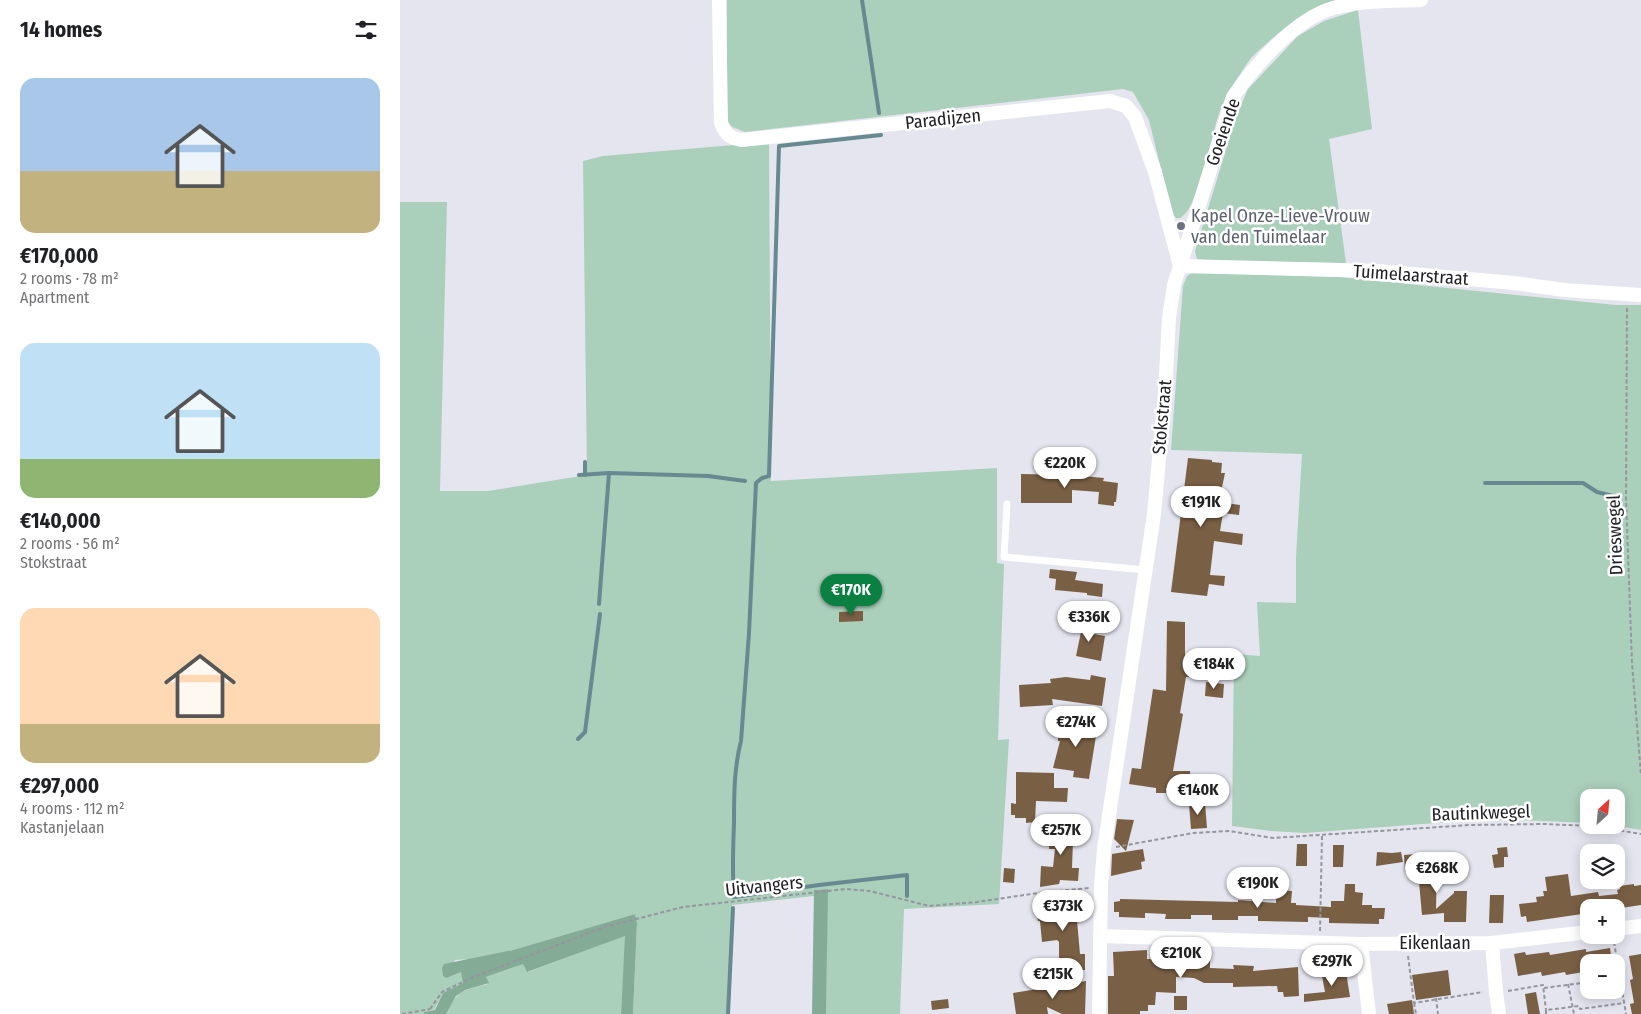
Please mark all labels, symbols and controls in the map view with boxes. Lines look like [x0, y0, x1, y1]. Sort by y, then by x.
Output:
icon: filters [352, 16, 380, 44]
text: 14 homes [20, 17, 102, 43]
street label: Goeiende [1201, 95, 1245, 169]
street label: Paradijzen [904, 104, 982, 134]
icon: home [155, 111, 245, 201]
place label: Kapel Onze-Lieve-Vrouw van den Tuimelaar [1191, 205, 1370, 248]
marker: Kapel Onze-Lieve-Vrouw van den Tuimelaar [1175, 220, 1187, 232]
text: €170,000 [20, 243, 99, 269]
street label: Tuimelaarstraat [1353, 260, 1469, 290]
text: 2 rooms · 78 m² [20, 269, 119, 288]
text: Apartment [20, 288, 89, 307]
icon: home [155, 376, 245, 466]
street label: Stokstraat [1148, 379, 1176, 455]
pin: €220K [1030, 446, 1100, 489]
text: €220K [1044, 453, 1086, 472]
pin: €191K [1166, 486, 1236, 528]
text: €191K [1182, 492, 1220, 511]
street label: Drieswegel [1603, 494, 1627, 575]
text: €140,000 [20, 508, 101, 534]
text: 2 rooms · 56 m² [20, 534, 120, 553]
text: Stokstraat [20, 553, 87, 572]
pin: €170K [816, 574, 886, 616]
text: €170K [831, 580, 871, 599]
pin: €336K [1054, 600, 1124, 643]
text: €336K [1068, 607, 1110, 626]
icon: home [155, 641, 245, 731]
pin: €184K [1179, 648, 1249, 690]
text: €184K [1194, 654, 1234, 673]
pin: €274K [1041, 706, 1111, 748]
text: €274K [1056, 712, 1096, 731]
text: €297,000 [20, 773, 99, 799]
pin: €140K [1163, 774, 1233, 816]
text: €140K [1177, 780, 1219, 799]
north arrow [1580, 789, 1625, 834]
map controls [1580, 789, 1625, 999]
text: 4 rooms · 112 m² [20, 799, 125, 818]
street label: Bautinkwegel [1431, 800, 1531, 826]
pin: €257K [1026, 814, 1096, 856]
text: Kastanjelaan [20, 818, 104, 837]
text: €257K [1041, 820, 1081, 839]
button: layers [1580, 844, 1625, 889]
pin: €268K [1402, 852, 1472, 894]
text: €268K [1416, 858, 1458, 877]
pin: €190K [1223, 866, 1293, 909]
street label: Uitvangers [724, 871, 804, 901]
text: €190K [1237, 873, 1279, 892]
pin: €373K [1028, 890, 1098, 932]
text: €373K [1043, 896, 1083, 915]
button: + [1580, 899, 1625, 944]
street label: Eikenlaan [1399, 932, 1471, 954]
pin: €210K [1146, 936, 1216, 979]
text: €210K [1161, 943, 1201, 962]
pin: €297K [1297, 944, 1367, 987]
text: €297K [1312, 951, 1352, 970]
button: − [1580, 954, 1625, 999]
pin: €215K [1018, 958, 1088, 1000]
text: €215K [1033, 964, 1073, 983]

